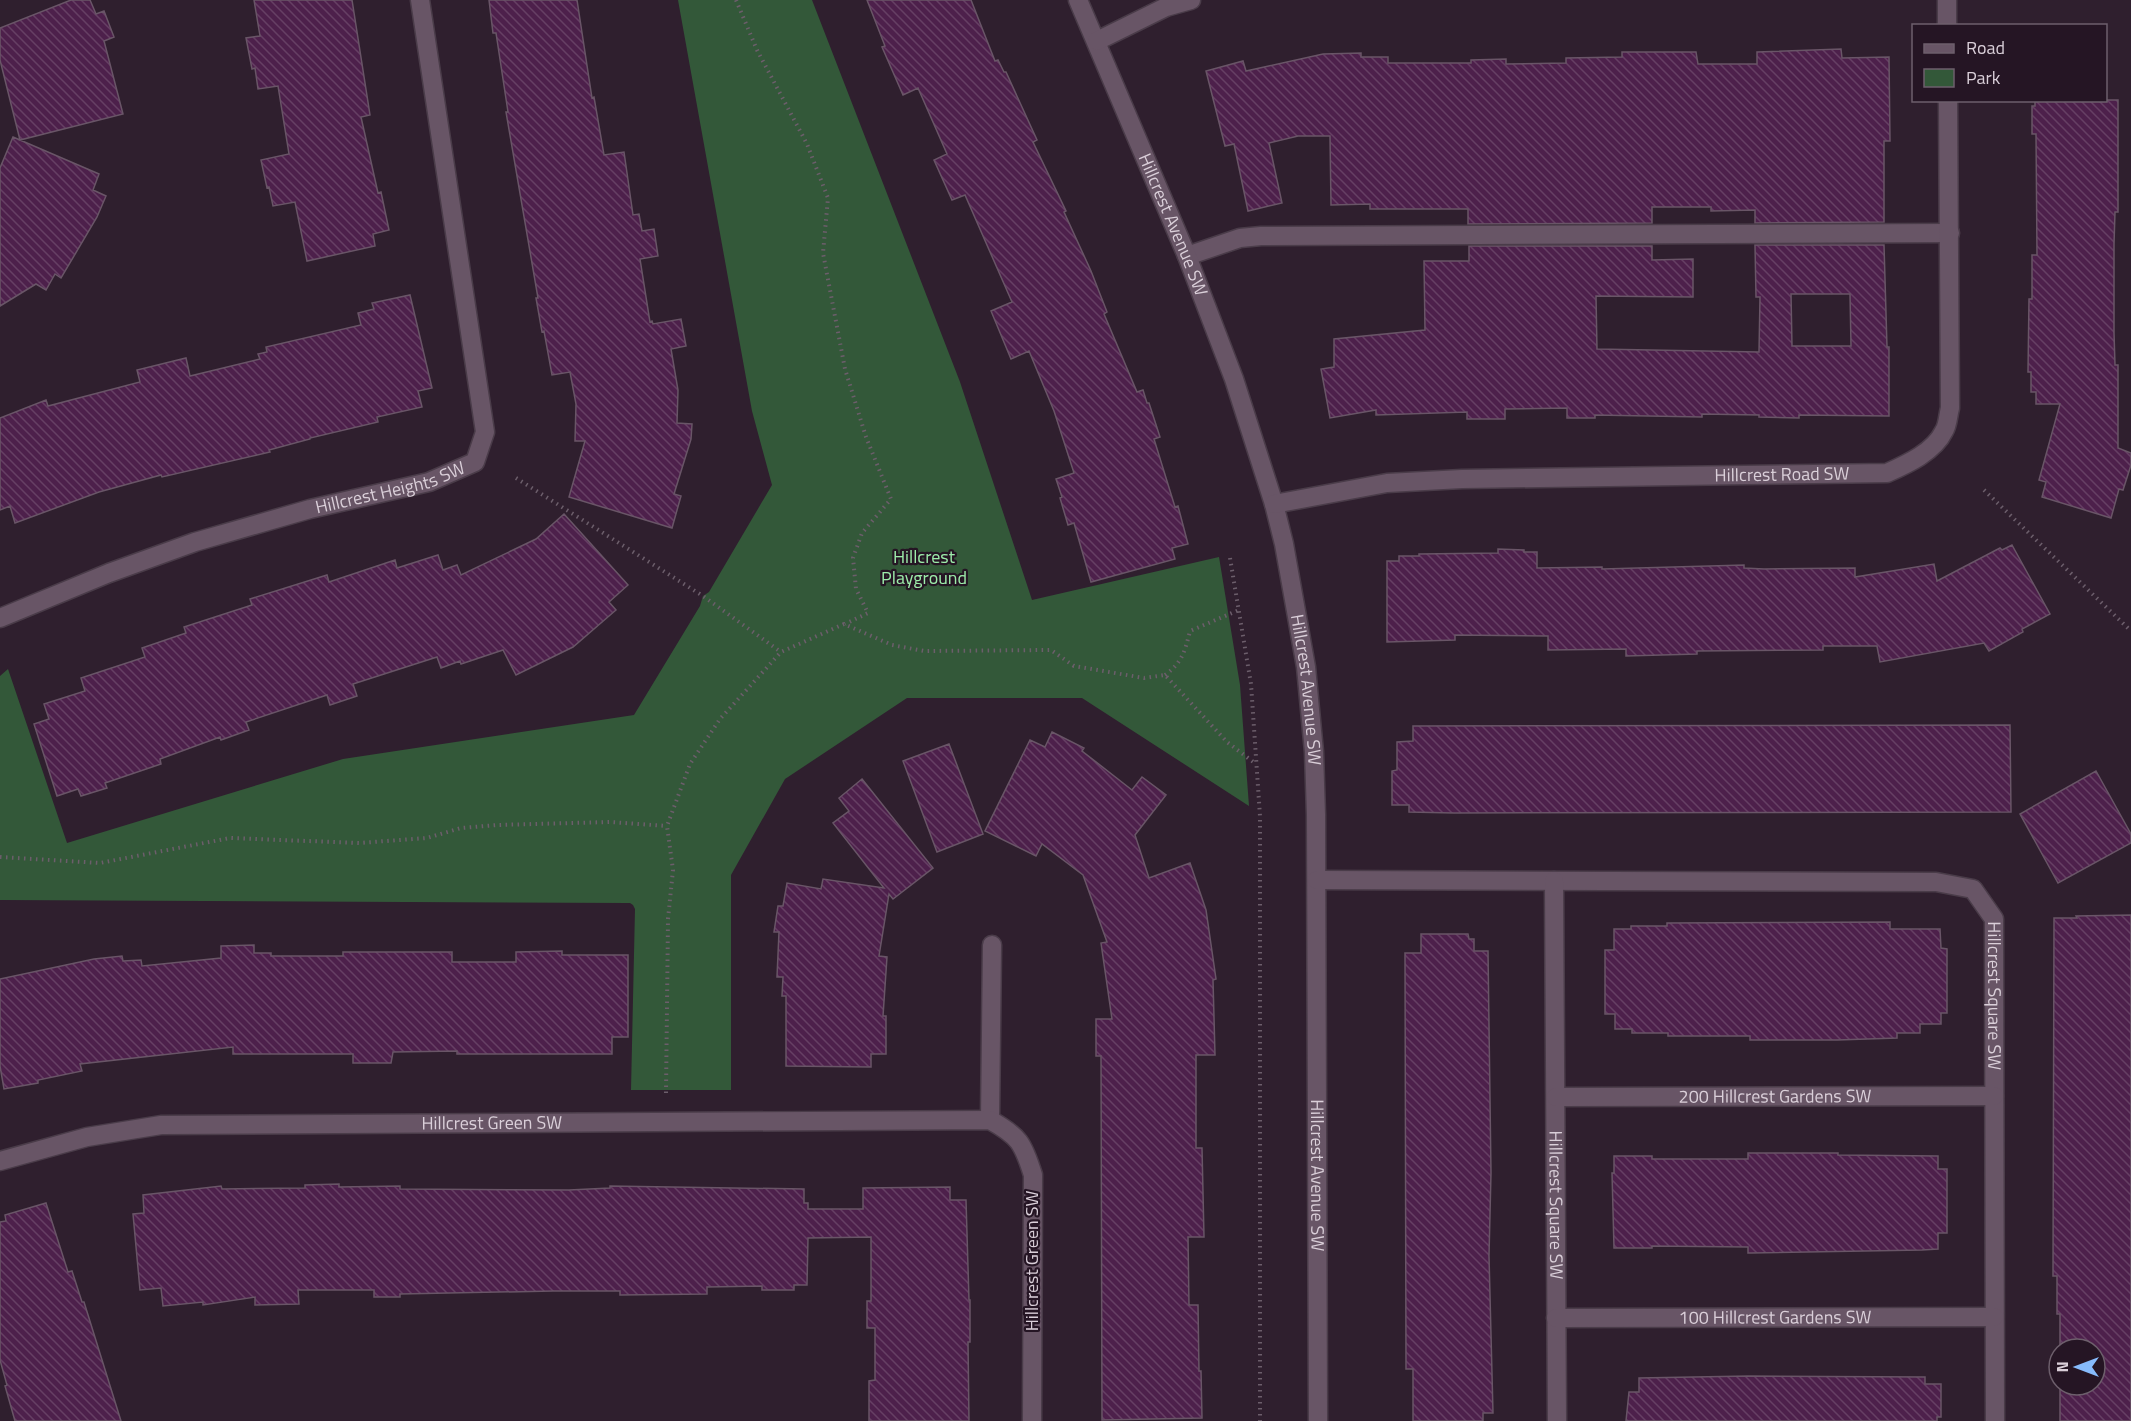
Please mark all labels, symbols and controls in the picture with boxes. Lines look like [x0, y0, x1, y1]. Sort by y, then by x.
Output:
legend [1912, 24, 2107, 102]
text: Road [1966, 34, 2005, 61]
text: Park [1966, 64, 2001, 91]
street label: Hillcrest Avenue SW [1132, 149, 1215, 300]
street label: Hillcrest Heights SW [313, 454, 469, 520]
street label: Hillcrest Road SW [1714, 460, 1850, 488]
park label: Hillcrest Playground [881, 543, 967, 591]
street label: Hillcrest Avenue SW [1284, 612, 1328, 766]
street label: Hillcrest Square SW [1981, 921, 2008, 1070]
street label: 200 Hillcrest Gardens SW [1679, 1082, 1872, 1110]
street label: Hillcrest Avenue SW [1304, 1099, 1331, 1251]
street label: Hillcrest Green SW [421, 1109, 562, 1136]
street label: Hillcrest Square SW [1542, 1131, 1570, 1280]
street label: Hillcrest Green SW [1018, 1191, 1045, 1331]
street label: 100 Hillcrest Gardens SW [1679, 1303, 1872, 1331]
north arrow [2047, 1337, 2107, 1397]
text: N [2050, 1361, 2074, 1373]

